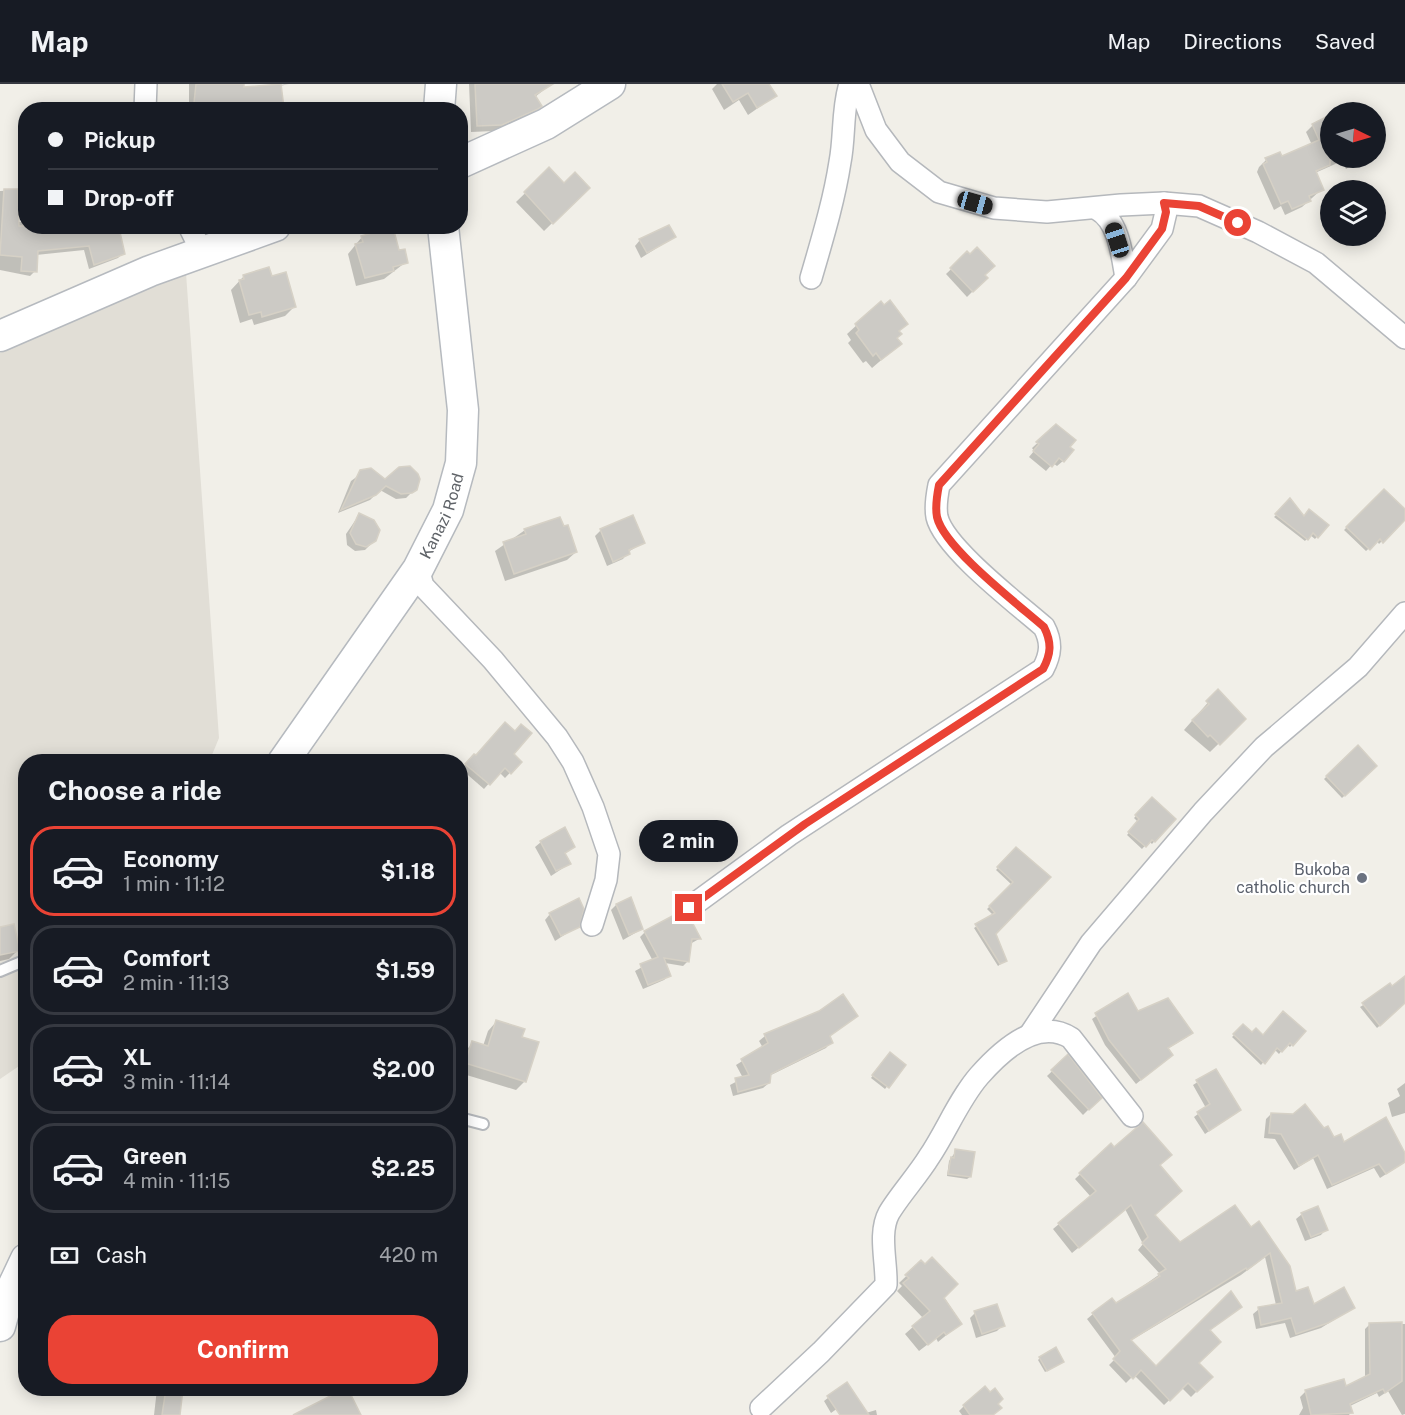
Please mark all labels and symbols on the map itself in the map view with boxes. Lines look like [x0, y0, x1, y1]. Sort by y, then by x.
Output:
north arrow [1320, 102, 1386, 168]
car [955, 189, 995, 217]
route start [1224, 209, 1251, 236]
car [1103, 220, 1131, 260]
street label: Kanazi Road [415, 471, 467, 562]
callout: 2 min [640, 821, 738, 863]
place label: Bukoba catholic church [1236, 860, 1350, 897]
marker: Bukoba catholic church [1355, 871, 1369, 885]
route end [675, 894, 702, 921]

